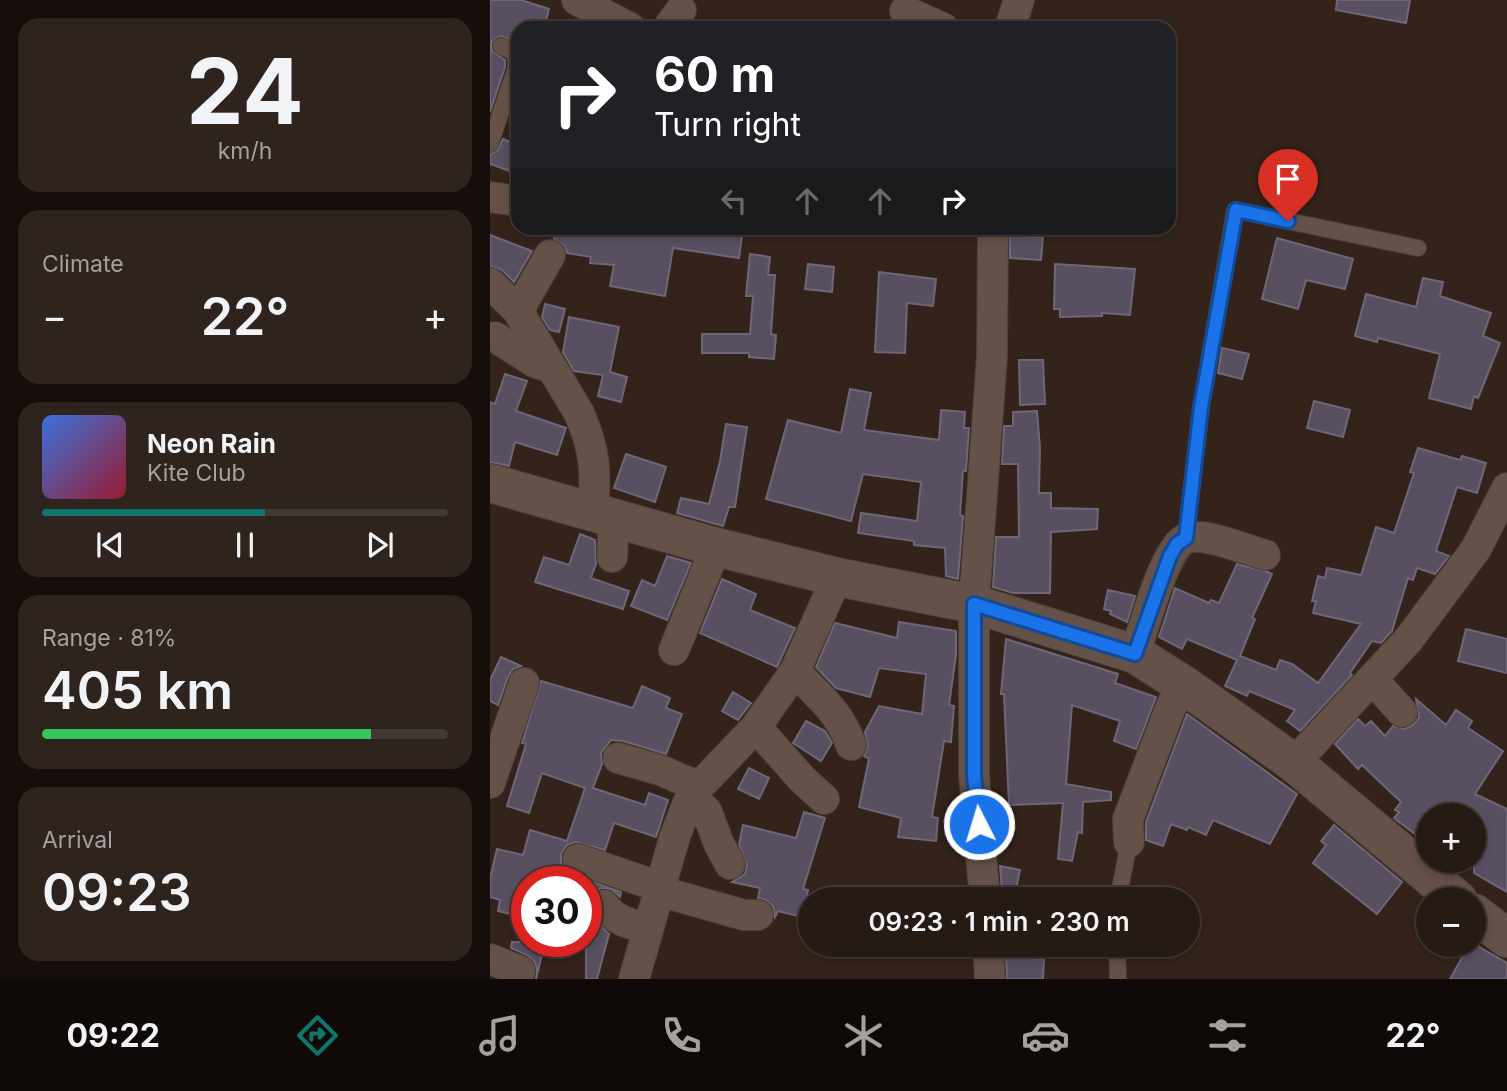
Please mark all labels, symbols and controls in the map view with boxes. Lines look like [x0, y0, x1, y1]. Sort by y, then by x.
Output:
text: 24 [186, 36, 304, 146]
text: 60 m [654, 45, 775, 104]
icon: right [539, 49, 630, 140]
text: Turn right [654, 105, 801, 144]
text: km/h [218, 137, 272, 165]
pin [1258, 149, 1318, 221]
icon: arrive [1269, 160, 1307, 198]
icon: left [715, 182, 753, 220]
icon: ahead [788, 182, 826, 220]
icon: ahead [861, 182, 899, 220]
icon: right [934, 182, 972, 220]
text: Climate [42, 250, 124, 278]
text: 22° [201, 285, 289, 348]
text: − [42, 293, 67, 339]
text: + [423, 293, 448, 339]
text: Neon Rain [147, 428, 276, 459]
text: Kite Club [147, 459, 246, 487]
icon: previous [91, 526, 129, 564]
icon: pause [226, 526, 264, 564]
icon: next [361, 526, 399, 564]
text: Range · 81% [42, 624, 176, 652]
text: 405 km [42, 659, 233, 722]
position arrow [942, 787, 1016, 861]
map controls [1416, 803, 1486, 957]
button: + [1416, 803, 1486, 873]
text: Arrival [42, 826, 113, 854]
text: 09:23 [42, 861, 192, 924]
speed limit sign: 30 [511, 866, 602, 957]
button: − [1416, 887, 1486, 957]
text: 09:23 · 1 min · 230 m [868, 906, 1130, 937]
icon: directions [293, 1011, 342, 1060]
icon: music [475, 1011, 524, 1060]
icon: phone [657, 1011, 706, 1060]
icon: climate [839, 1011, 888, 1060]
icon: car [1021, 1011, 1070, 1060]
icon: filters [1203, 1011, 1252, 1060]
text: 09:22 [67, 1016, 160, 1055]
text: 22° [1385, 1016, 1440, 1055]

